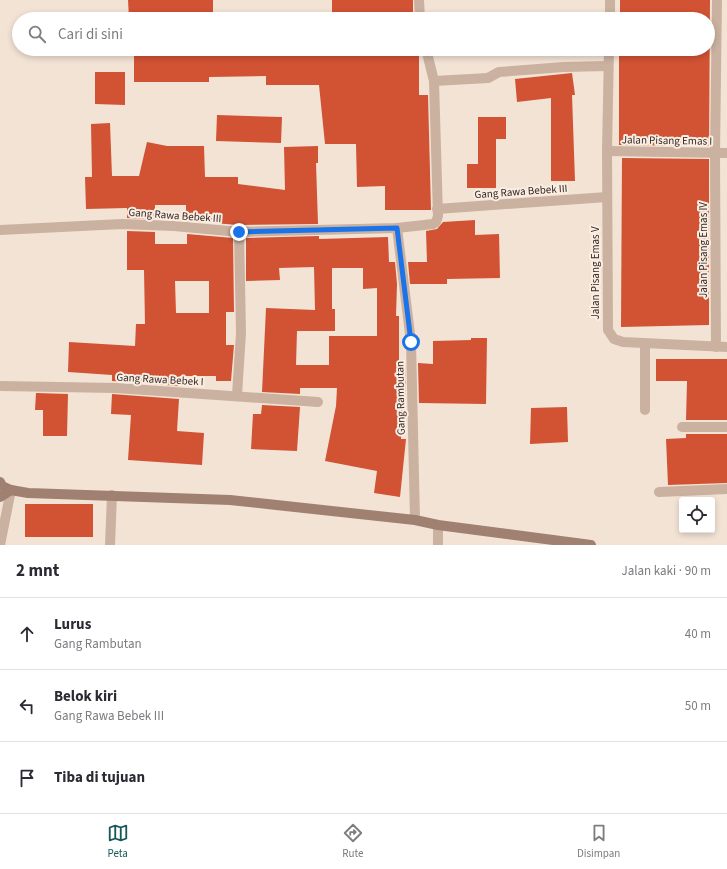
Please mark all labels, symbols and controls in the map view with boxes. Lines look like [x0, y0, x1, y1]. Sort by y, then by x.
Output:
search box [12, 12, 715, 56]
icon: search [26, 23, 48, 45]
text: Cari di sini [58, 24, 123, 45]
street label: Jalan Pisang Emas I [622, 132, 712, 149]
street label: Gang Rawa Bebek III [474, 181, 568, 202]
street label: Jalan Pisang Emas IV [696, 202, 711, 298]
street label: Gang Rawa Bebek III [128, 205, 222, 226]
route end [230, 223, 248, 241]
street label: Jalan Pisang Emas V [588, 226, 603, 320]
route start [402, 333, 420, 351]
street label: Gang Rambutan [392, 361, 409, 435]
street label: Gang Rawa Bebek I [116, 370, 204, 389]
map controls [679, 497, 715, 533]
button: locate [679, 497, 715, 533]
text: 2 mnt [16, 559, 59, 583]
text: Jalan kaki · 90 m [621, 562, 711, 580]
text: Lurus [54, 614, 91, 635]
icon: ahead [16, 623, 38, 645]
text: 40 m [685, 625, 711, 643]
text: Gang Rambutan [54, 635, 142, 653]
text: Belok kiri [54, 686, 117, 707]
icon: left [16, 695, 38, 717]
text: 50 m [685, 697, 711, 715]
text: Gang Rawa Bebek III [54, 707, 164, 725]
icon: arrive [16, 767, 38, 789]
text: Tiba di tujuan [54, 767, 145, 788]
tab: Peta [107, 822, 129, 861]
tab: Rute [342, 822, 364, 861]
tab: Disimpan [577, 822, 620, 861]

